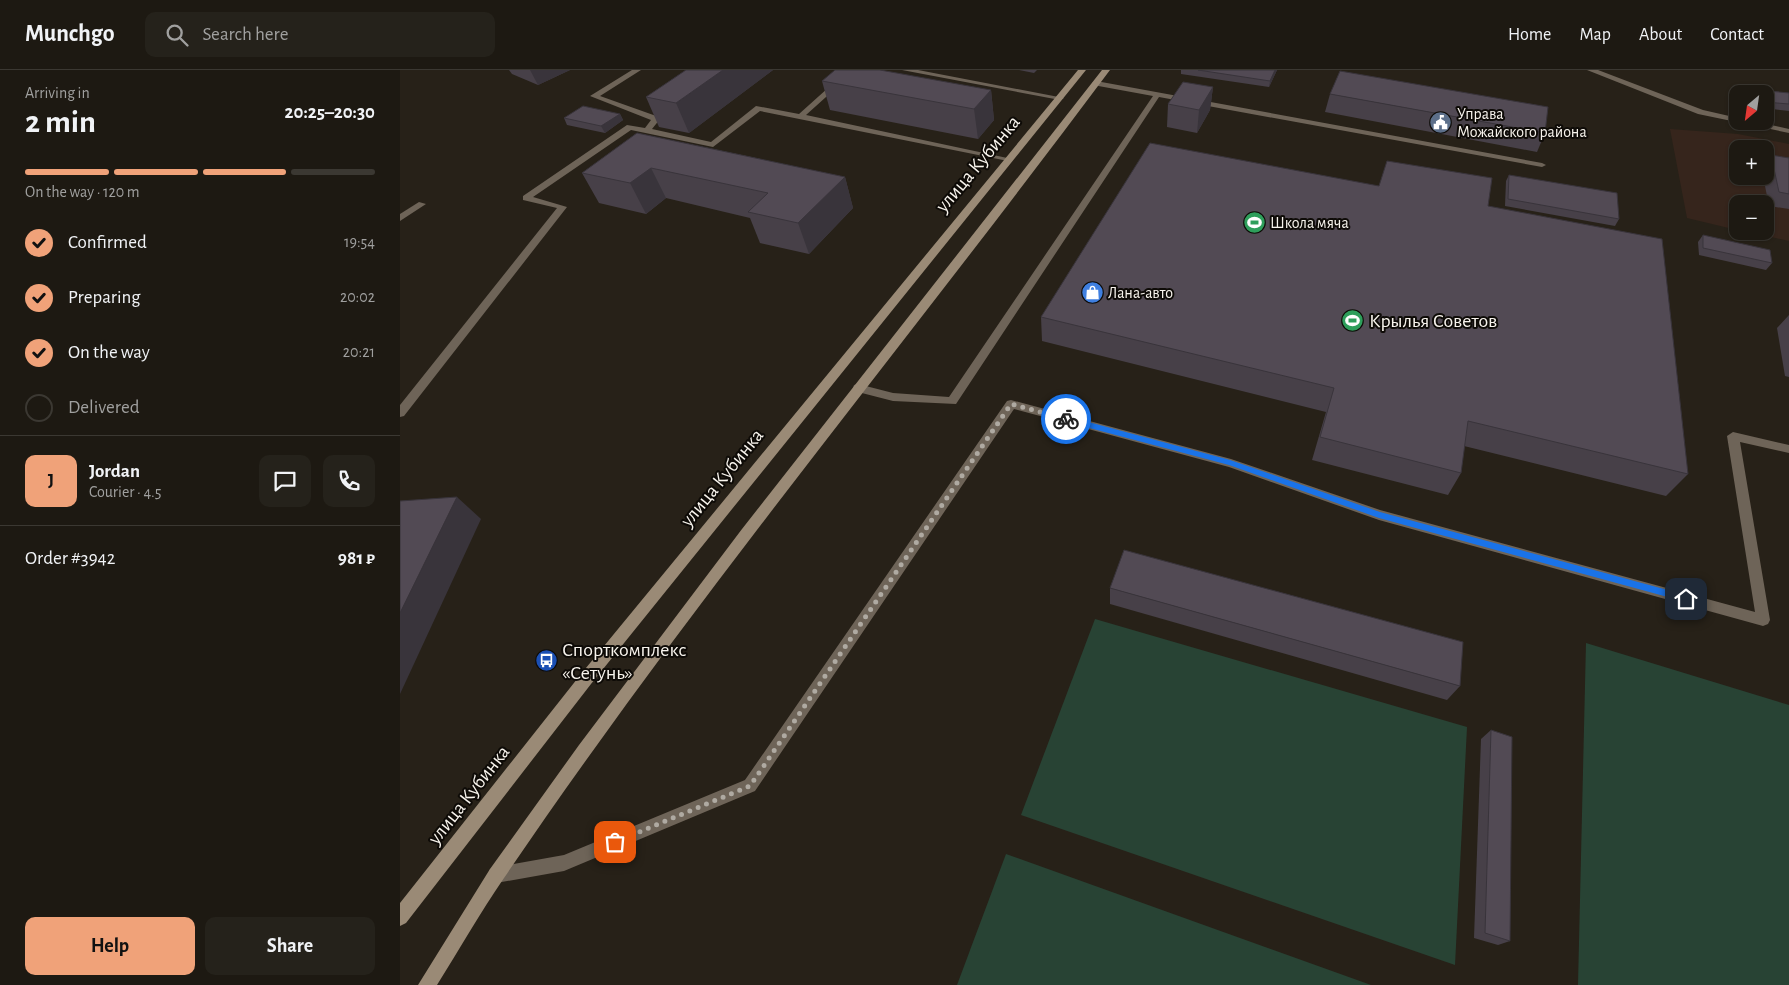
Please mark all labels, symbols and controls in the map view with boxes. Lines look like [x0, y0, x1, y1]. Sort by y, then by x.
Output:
search box [145, 12, 495, 57]
icon: search [163, 21, 191, 49]
text: Munchgo [25, 22, 115, 46]
text: Search here [203, 25, 288, 44]
text: Home [1508, 26, 1551, 44]
text: Map [1579, 26, 1611, 44]
text: About [1639, 26, 1682, 44]
text: Contact [1710, 26, 1764, 44]
text: Arriving in [25, 85, 90, 101]
north arrow [1729, 85, 1774, 130]
map controls [1729, 85, 1774, 240]
text: 20:25–20:30 [285, 103, 375, 122]
text: 2 min [25, 106, 96, 138]
place label: Управа Можайского района [1457, 106, 1587, 140]
public building icon: Управа Можайского района [1429, 111, 1453, 135]
street label: улица Кубинка [931, 112, 1024, 217]
button: + [1729, 140, 1774, 185]
text: On the way · 120 m [25, 184, 140, 200]
button: − [1729, 195, 1774, 240]
sports icon: Школа мяча [1242, 211, 1266, 235]
place label: Школа мяча [1270, 215, 1349, 231]
icon: check [25, 229, 53, 257]
text: Confirmed [68, 233, 147, 252]
text: 19:54 [344, 234, 375, 250]
shop icon: Лана-авто [1080, 281, 1104, 305]
icon: check [25, 284, 53, 312]
place label: Лана-авто [1108, 285, 1173, 301]
text: Preparing [68, 288, 141, 307]
text: 20:02 [340, 289, 375, 305]
sports icon: Крылья Советов [1341, 309, 1365, 333]
place label: Крылья Советов [1369, 311, 1497, 331]
icon: check [25, 339, 53, 367]
text: On the way [68, 343, 150, 362]
text: 20:21 [343, 344, 375, 360]
courier [1041, 394, 1091, 444]
text: Delivered [68, 398, 140, 417]
icon: bike [1052, 405, 1080, 433]
street label: улица Кубинка [676, 425, 767, 531]
button: chat [259, 455, 311, 507]
button: phone [323, 455, 375, 507]
text: Jordan [89, 462, 140, 481]
text: J [48, 471, 54, 490]
text: Courier · 4.5 [89, 484, 161, 500]
text: Order #3942 [25, 549, 115, 568]
text: 981 ₽ [338, 549, 375, 568]
pin [1665, 578, 1707, 620]
icon: home [1672, 585, 1700, 613]
place label: Спорткомплекс «Сетунь» [562, 640, 686, 683]
bus stop icon: Спорткомплекс «Сетунь» [534, 649, 558, 673]
street label: улица Кубинка [424, 742, 514, 849]
pin [594, 821, 636, 863]
icon: bag [601, 828, 629, 856]
button: Help [25, 917, 195, 975]
button: Share [205, 917, 375, 975]

